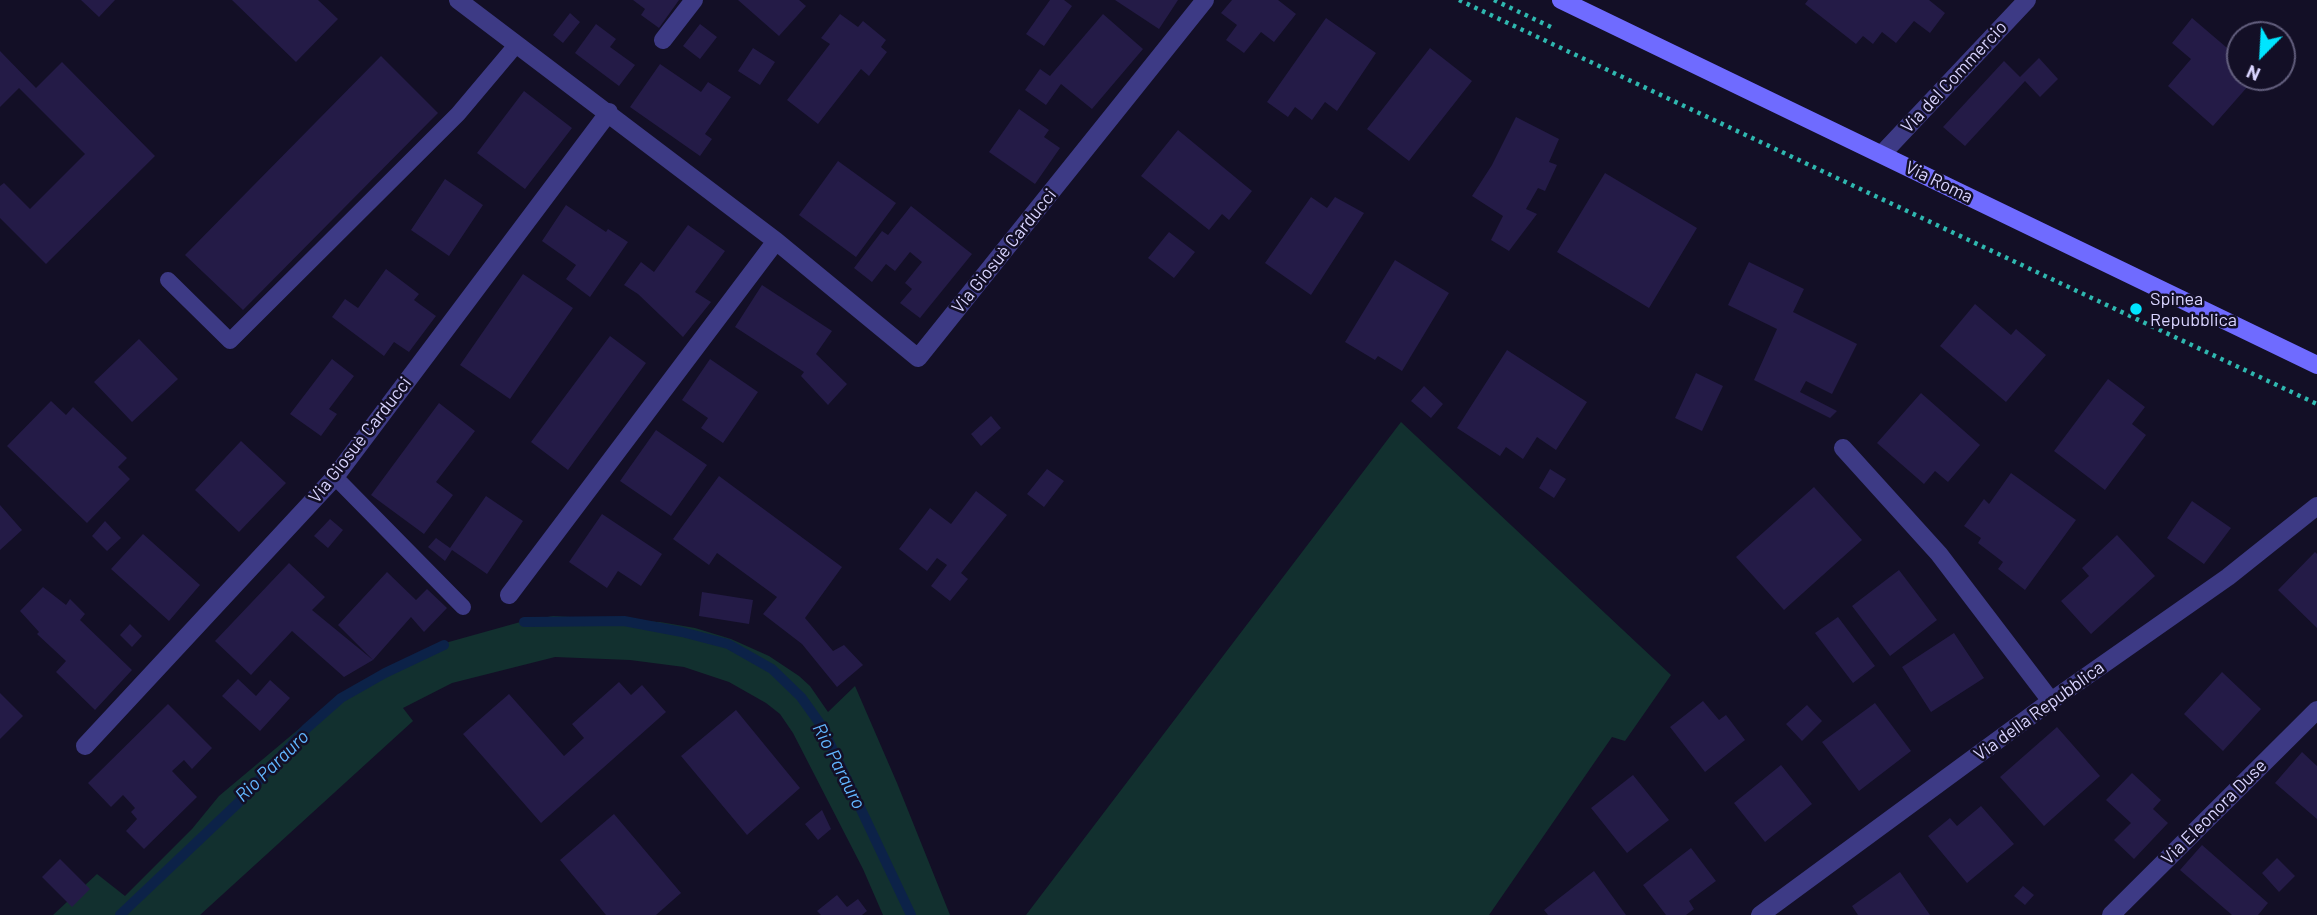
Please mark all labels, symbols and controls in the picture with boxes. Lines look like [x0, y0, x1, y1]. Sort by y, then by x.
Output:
street label: Via del Commercio [1897, 16, 2011, 138]
north arrow [2226, 21, 2296, 91]
text: N [2243, 61, 2264, 87]
street label: Via Roma [1902, 156, 1976, 208]
street label: Via Giosuè Carducci [947, 184, 1061, 318]
place label: Spinea Repubblica [2150, 288, 2237, 330]
marker: Spinea Repubblica [2128, 301, 2144, 317]
street label: Via Giosuè Carducci [304, 373, 416, 507]
street label: Via della Repubblica [1970, 657, 2108, 765]
water label: Rio Parauro [808, 719, 870, 813]
water label: Rio Parauro [230, 725, 314, 807]
street label: Via Eleonora Duse [2157, 755, 2271, 869]

